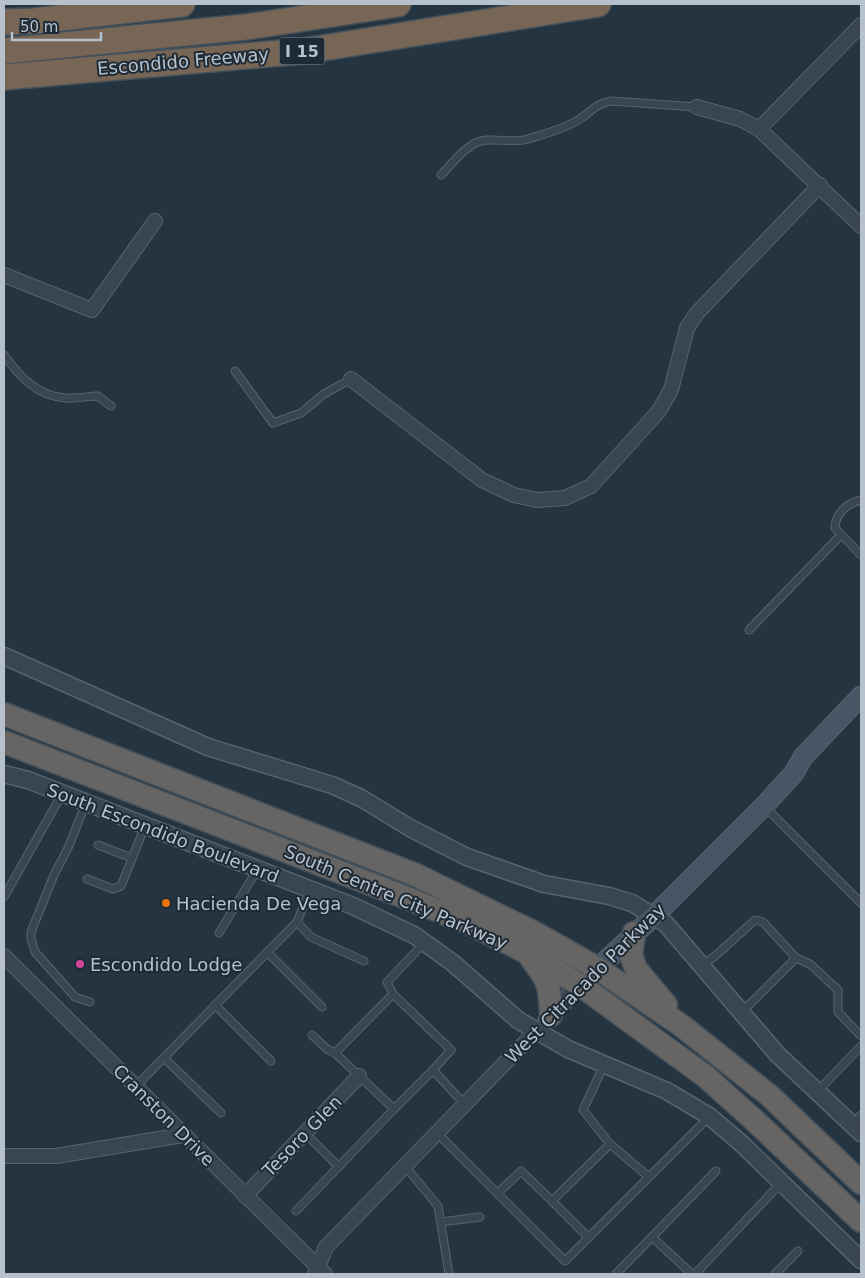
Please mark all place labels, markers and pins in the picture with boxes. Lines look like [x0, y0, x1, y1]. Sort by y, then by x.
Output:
place label: Hacienda De Vega [176, 893, 341, 914]
marker: Hacienda De Vega [160, 897, 172, 909]
place label: Escondido Lodge [90, 954, 242, 975]
marker: Escondido Lodge [74, 958, 86, 970]

